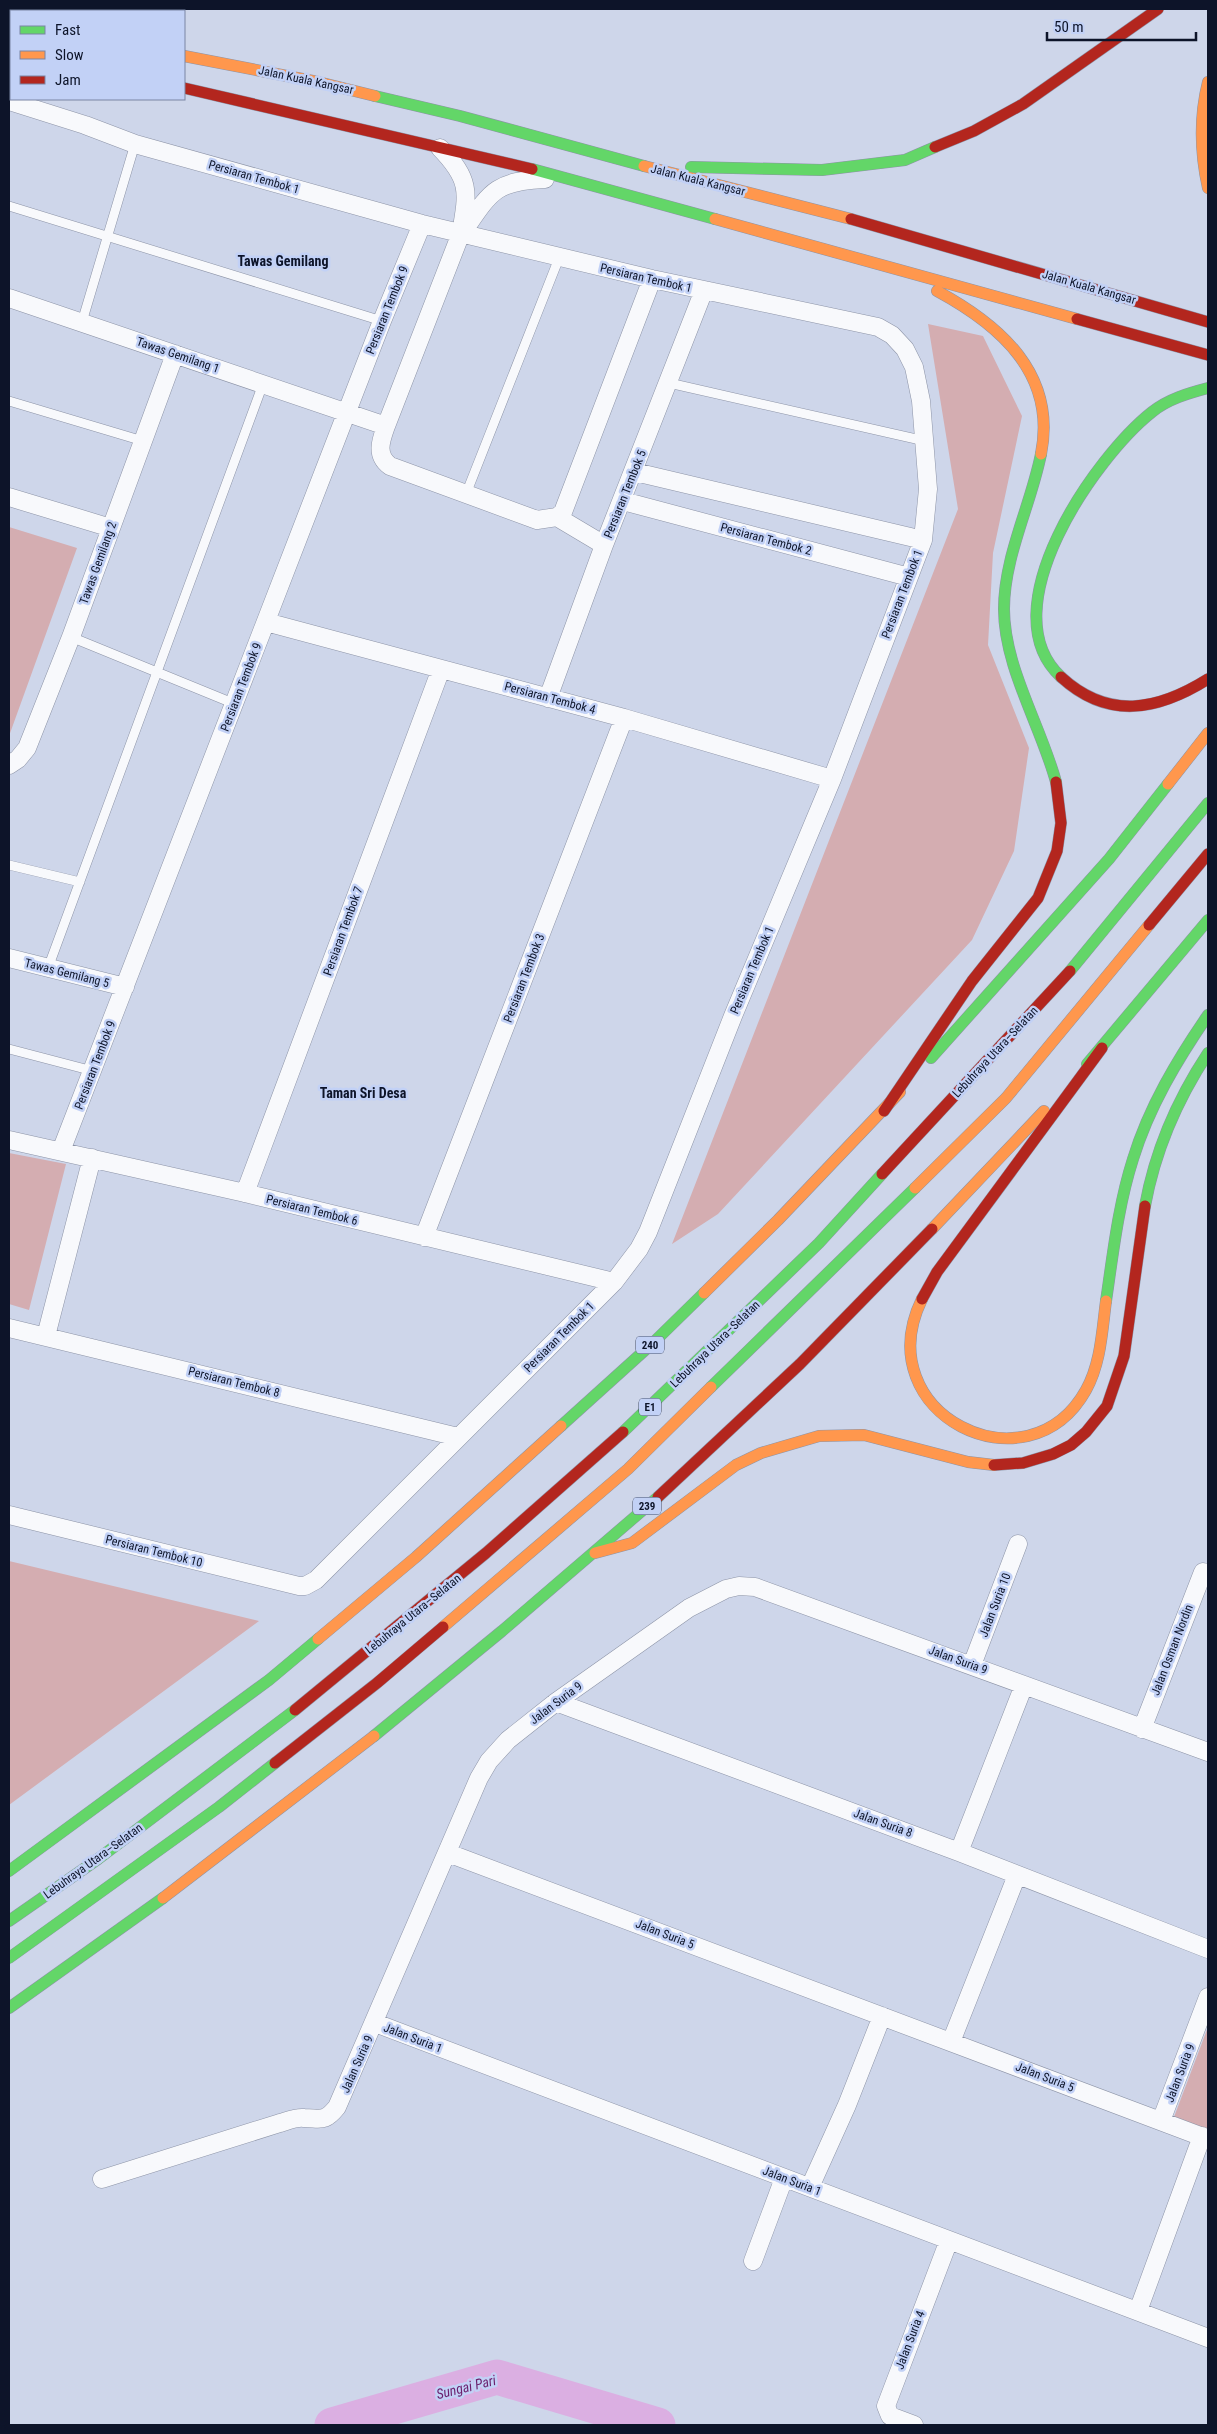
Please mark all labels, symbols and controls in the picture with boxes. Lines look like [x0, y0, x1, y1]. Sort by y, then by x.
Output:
legend [10, 10, 185, 100]
scale bar [1047, 10, 1196, 42]
text: 50 m [1054, 18, 1084, 36]
text: Fast [55, 21, 80, 39]
text: Slow [55, 46, 84, 64]
street label: Jalan Kuala Kangsar [257, 63, 355, 97]
text: Jam [55, 71, 81, 89]
street label: Persiaran Tembok 1 [207, 157, 301, 197]
street label: Jalan Kuala Kangsar [649, 162, 747, 199]
district label: Tawas Gemilang [238, 253, 328, 269]
street label: Persiaran Tembok 1 [599, 261, 693, 295]
street label: Persiaran Tembok 9 [363, 264, 411, 356]
street label: Jalan Kuala Kangsar [1041, 267, 1138, 307]
street label: Tawas Gemilang 1 [135, 334, 221, 376]
street label: Persiaran Tembok 5 [601, 448, 649, 540]
street label: Tawas Gemilang 2 [77, 520, 119, 606]
street label: Persiaran Tembok 2 [719, 520, 813, 558]
street label: Persiaran Tembok 1 [879, 548, 925, 640]
street label: Persiaran Tembok 9 [218, 641, 264, 733]
street label: Persiaran Tembok 4 [503, 679, 597, 717]
street label: Persiaran Tembok 7 [320, 885, 366, 977]
street label: Persiaran Tembok 1 [727, 924, 777, 1016]
street label: Persiaran Tembok 3 [501, 932, 547, 1024]
street label: Tawas Gemilang 5 [23, 956, 111, 990]
street label: Lebuhraya Utara–Selatan [949, 1004, 1041, 1100]
street label: Persiaran Tembok 9 [72, 1019, 118, 1111]
district label: Taman Sri Desa [320, 1085, 407, 1101]
street label: Persiaran Tembok 6 [265, 1192, 359, 1228]
street label: Lebuhraya Utara–Selatan [667, 1298, 763, 1390]
street label: Persiaran Tembok 1 [521, 1299, 597, 1375]
road number: 240 [636, 1336, 664, 1354]
street label: Persiaran Tembok 8 [187, 1364, 281, 1400]
road number: E1 [639, 1398, 661, 1415]
road number: 239 [633, 1498, 661, 1514]
street label: Persiaran Tembok 10 [104, 1532, 204, 1570]
street label: Lebuhraya Utara–Selatan [362, 1571, 464, 1657]
street label: Jalan Suria 10 [976, 1571, 1014, 1639]
street label: Jalan Osman Nordin [1148, 1602, 1196, 1697]
street label: Jalan Suria 9 [927, 1643, 989, 1677]
street label: Jalan Suria 9 [527, 1679, 585, 1727]
street label: Jalan Suria 8 [852, 1806, 914, 1840]
street label: Lebuhraya Utara–Selatan [41, 1820, 145, 1902]
street label: Jalan Suria 5 [634, 1916, 696, 1952]
street label: Jalan Suria 1 [382, 2020, 444, 2056]
street label: Jalan Suria 9 [338, 2033, 376, 2095]
street label: Jalan Suria 9 [1162, 2042, 1198, 2104]
street label: Jalan Suria 5 [1014, 2059, 1076, 2095]
street label: Jalan Suria 1 [761, 2163, 823, 2199]
street label: Jalan Suria 4 [892, 2309, 928, 2371]
water label: Sungai Pari [435, 2372, 498, 2402]

